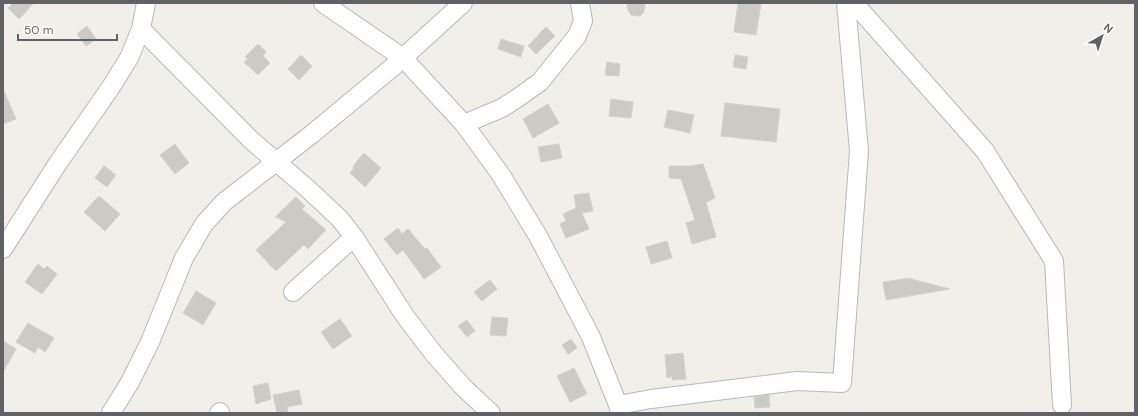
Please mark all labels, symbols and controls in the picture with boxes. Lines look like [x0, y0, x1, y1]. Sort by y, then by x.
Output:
scale bar [18, 16, 117, 42]
north arrow [1082, 16, 1122, 56]
text: N [1101, 20, 1116, 36]
text: 50 m [24, 22, 53, 38]

